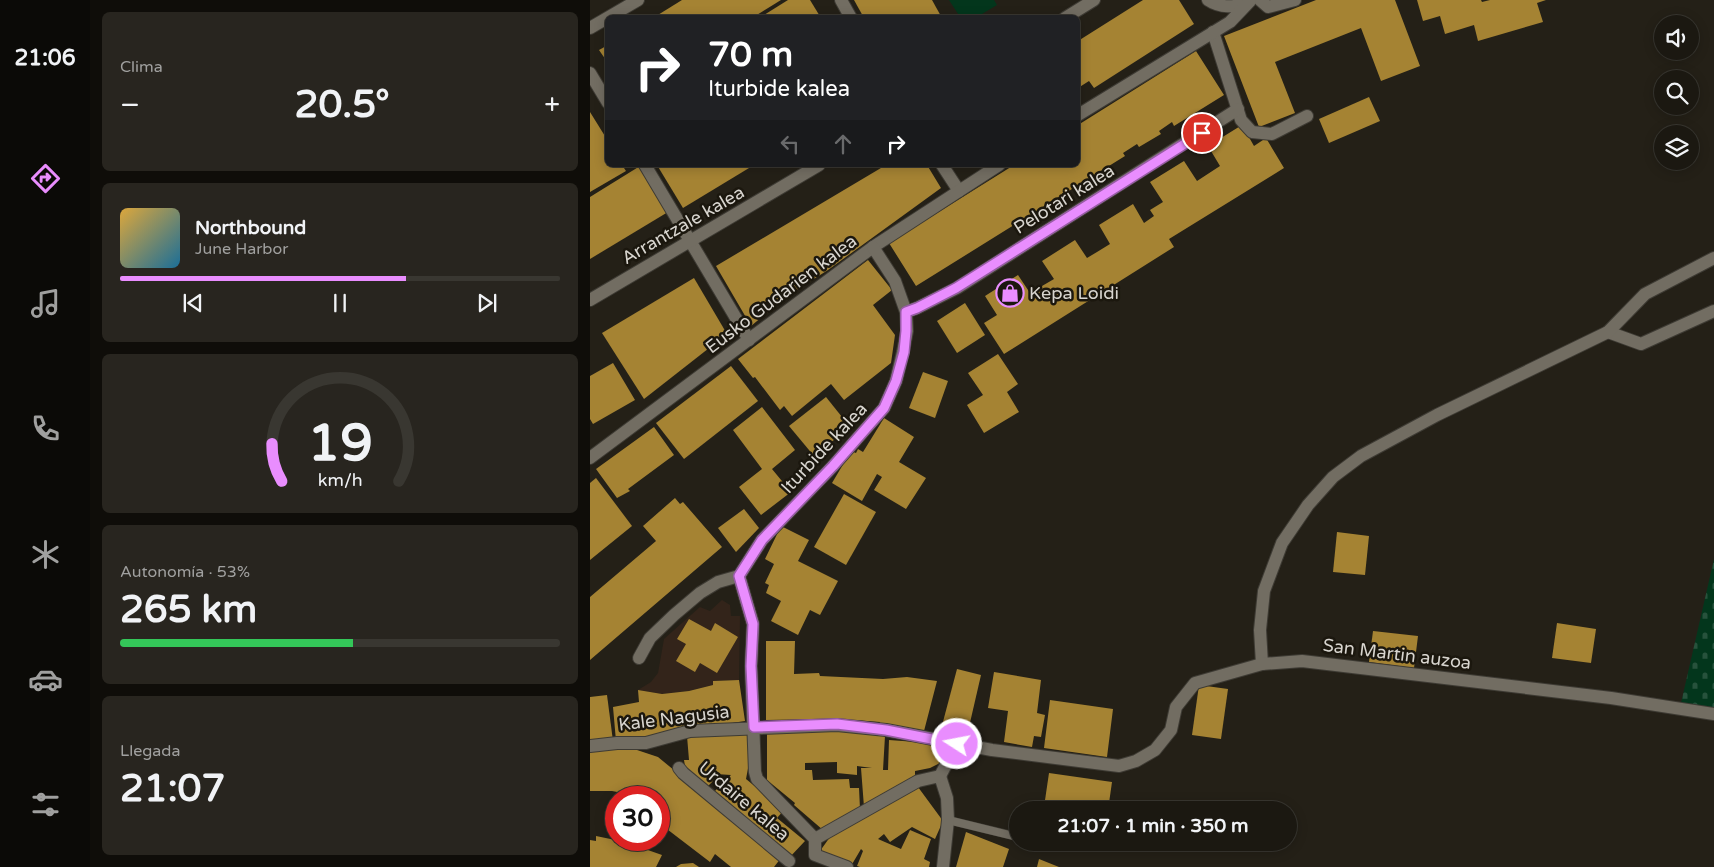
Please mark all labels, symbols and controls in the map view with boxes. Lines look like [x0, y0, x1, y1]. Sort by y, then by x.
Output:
map controls [1654, 15, 1699, 170]
button: sound [1654, 15, 1699, 60]
text: 70 m [708, 34, 793, 76]
icon: right [625, 35, 690, 100]
text: 21:06 [15, 45, 75, 71]
text: Clima [120, 57, 163, 77]
button: search [1654, 70, 1699, 115]
text: Iturbide kalea [708, 76, 850, 102]
text: 20.5° [295, 82, 390, 128]
text: − [120, 88, 140, 122]
text: + [544, 88, 560, 122]
pin [1181, 112, 1223, 154]
icon: arrive [1188, 119, 1216, 147]
button: layers [1654, 125, 1699, 170]
icon: left [776, 130, 804, 158]
icon: ahead [829, 130, 857, 158]
icon: right [882, 130, 910, 158]
street label: Pelotari kalea [1009, 159, 1119, 239]
icon: directions [28, 161, 63, 196]
street label: Arrantzale kalea [618, 181, 748, 269]
text: Northbound [195, 217, 306, 239]
street label: Eusko Gudarien kalea [701, 230, 861, 358]
text: June Harbor [195, 239, 288, 259]
shop icon: Kepa Loidi [995, 278, 1025, 308]
place label: Kepa Loidi [1029, 282, 1119, 304]
icon: music [28, 286, 63, 321]
icon: previous [179, 289, 207, 317]
icon: pause [326, 289, 354, 317]
icon: next [473, 289, 501, 317]
street label: Iturbide kalea [776, 398, 872, 498]
icon: phone [28, 411, 63, 446]
text: 19 [307, 412, 373, 475]
text: km/h [318, 470, 362, 491]
icon: climate [28, 537, 63, 572]
text: Autonomía · 53% [120, 562, 250, 582]
text: 265 km [120, 587, 257, 633]
street label: San Martin auzoa [1322, 634, 1472, 674]
icon: car [28, 662, 63, 697]
street label: Kale Nagusia [617, 700, 731, 736]
position arrow [930, 717, 982, 769]
text: Llegada [120, 741, 180, 761]
street label: Urdaire kalea [694, 757, 794, 845]
text: 21:07 [120, 766, 225, 812]
speed limit sign: 30 [605, 786, 670, 851]
icon: filters [28, 787, 63, 822]
text: 21:07 · 1 min · 350 m [1057, 815, 1249, 837]

